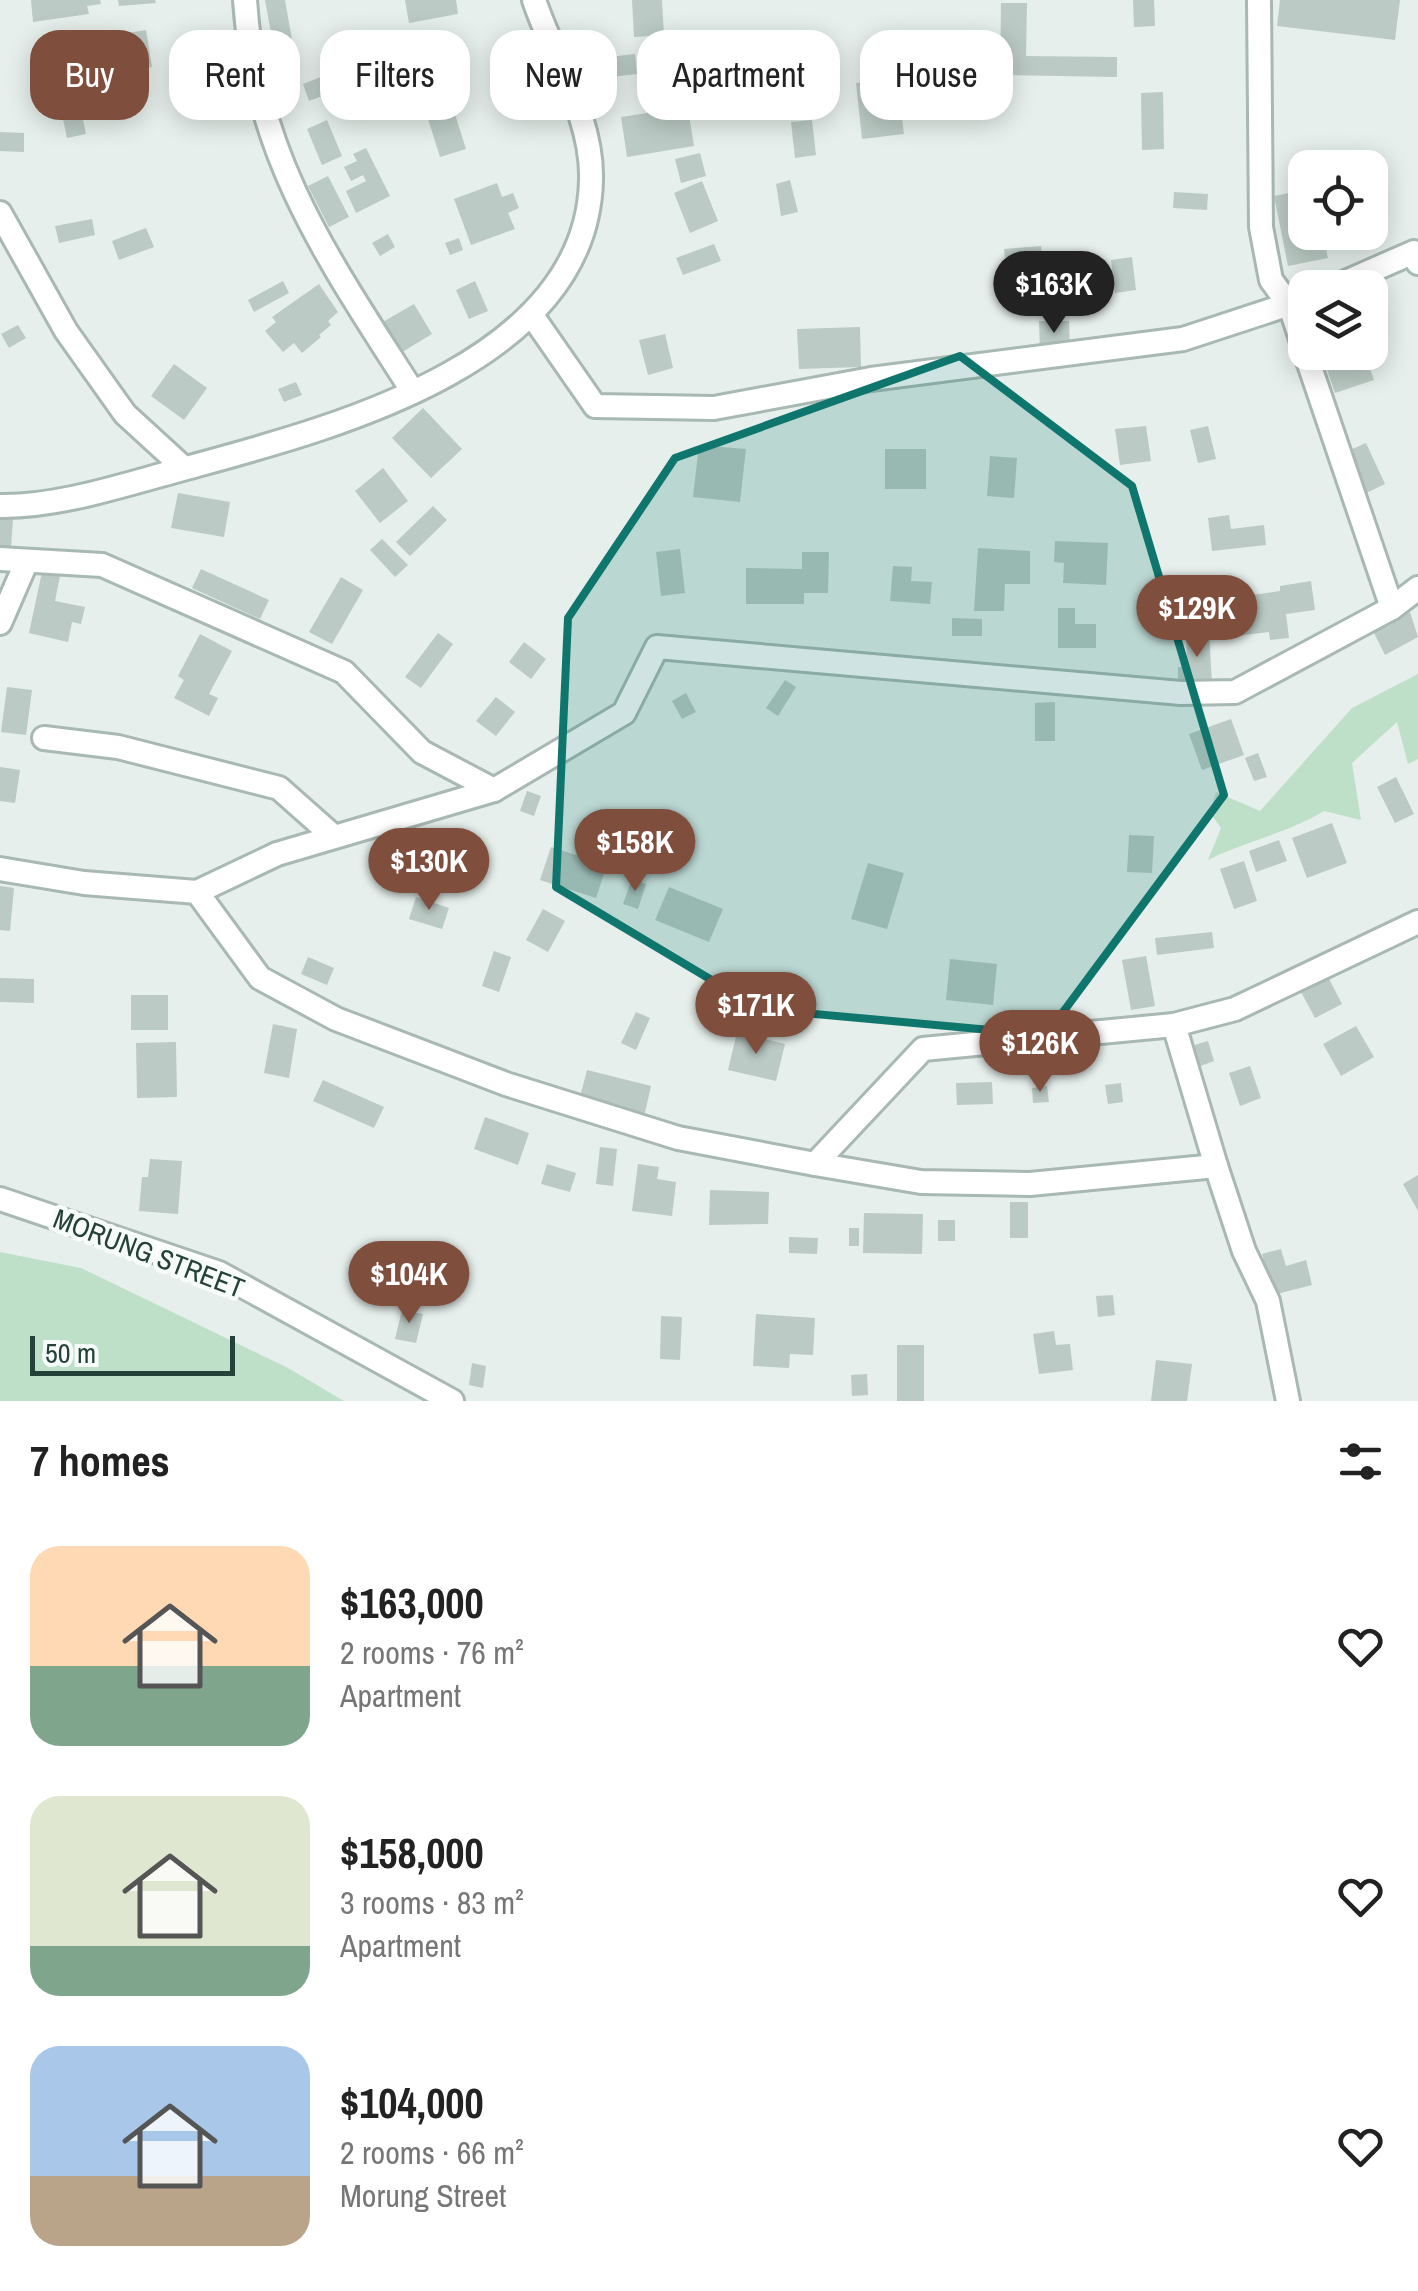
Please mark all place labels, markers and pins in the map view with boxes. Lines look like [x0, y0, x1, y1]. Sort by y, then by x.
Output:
pin: $163K [984, 251, 1124, 336]
pin: $129K [1127, 575, 1267, 660]
pin: $158K [565, 809, 705, 894]
pin: $130K [359, 828, 499, 913]
pin: $171K [686, 972, 826, 1057]
pin: $126K [970, 1010, 1110, 1095]
pin: $104K [339, 1241, 479, 1326]

